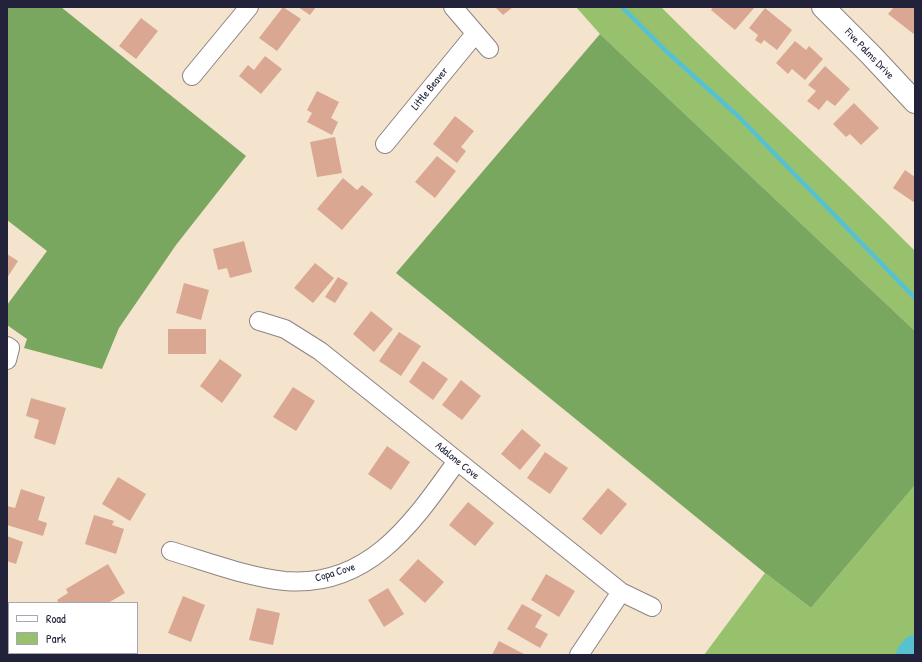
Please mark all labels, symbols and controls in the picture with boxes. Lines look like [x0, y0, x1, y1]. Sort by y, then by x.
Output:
street label: Five Palms Drive [842, 26, 896, 82]
street label: Little Beaver [409, 65, 451, 113]
street label: Adalone Cove [432, 439, 482, 483]
street label: Copa Cove [313, 561, 357, 585]
legend [8, 602, 138, 654]
text: Road [46, 610, 66, 627]
text: Park [46, 630, 66, 647]

